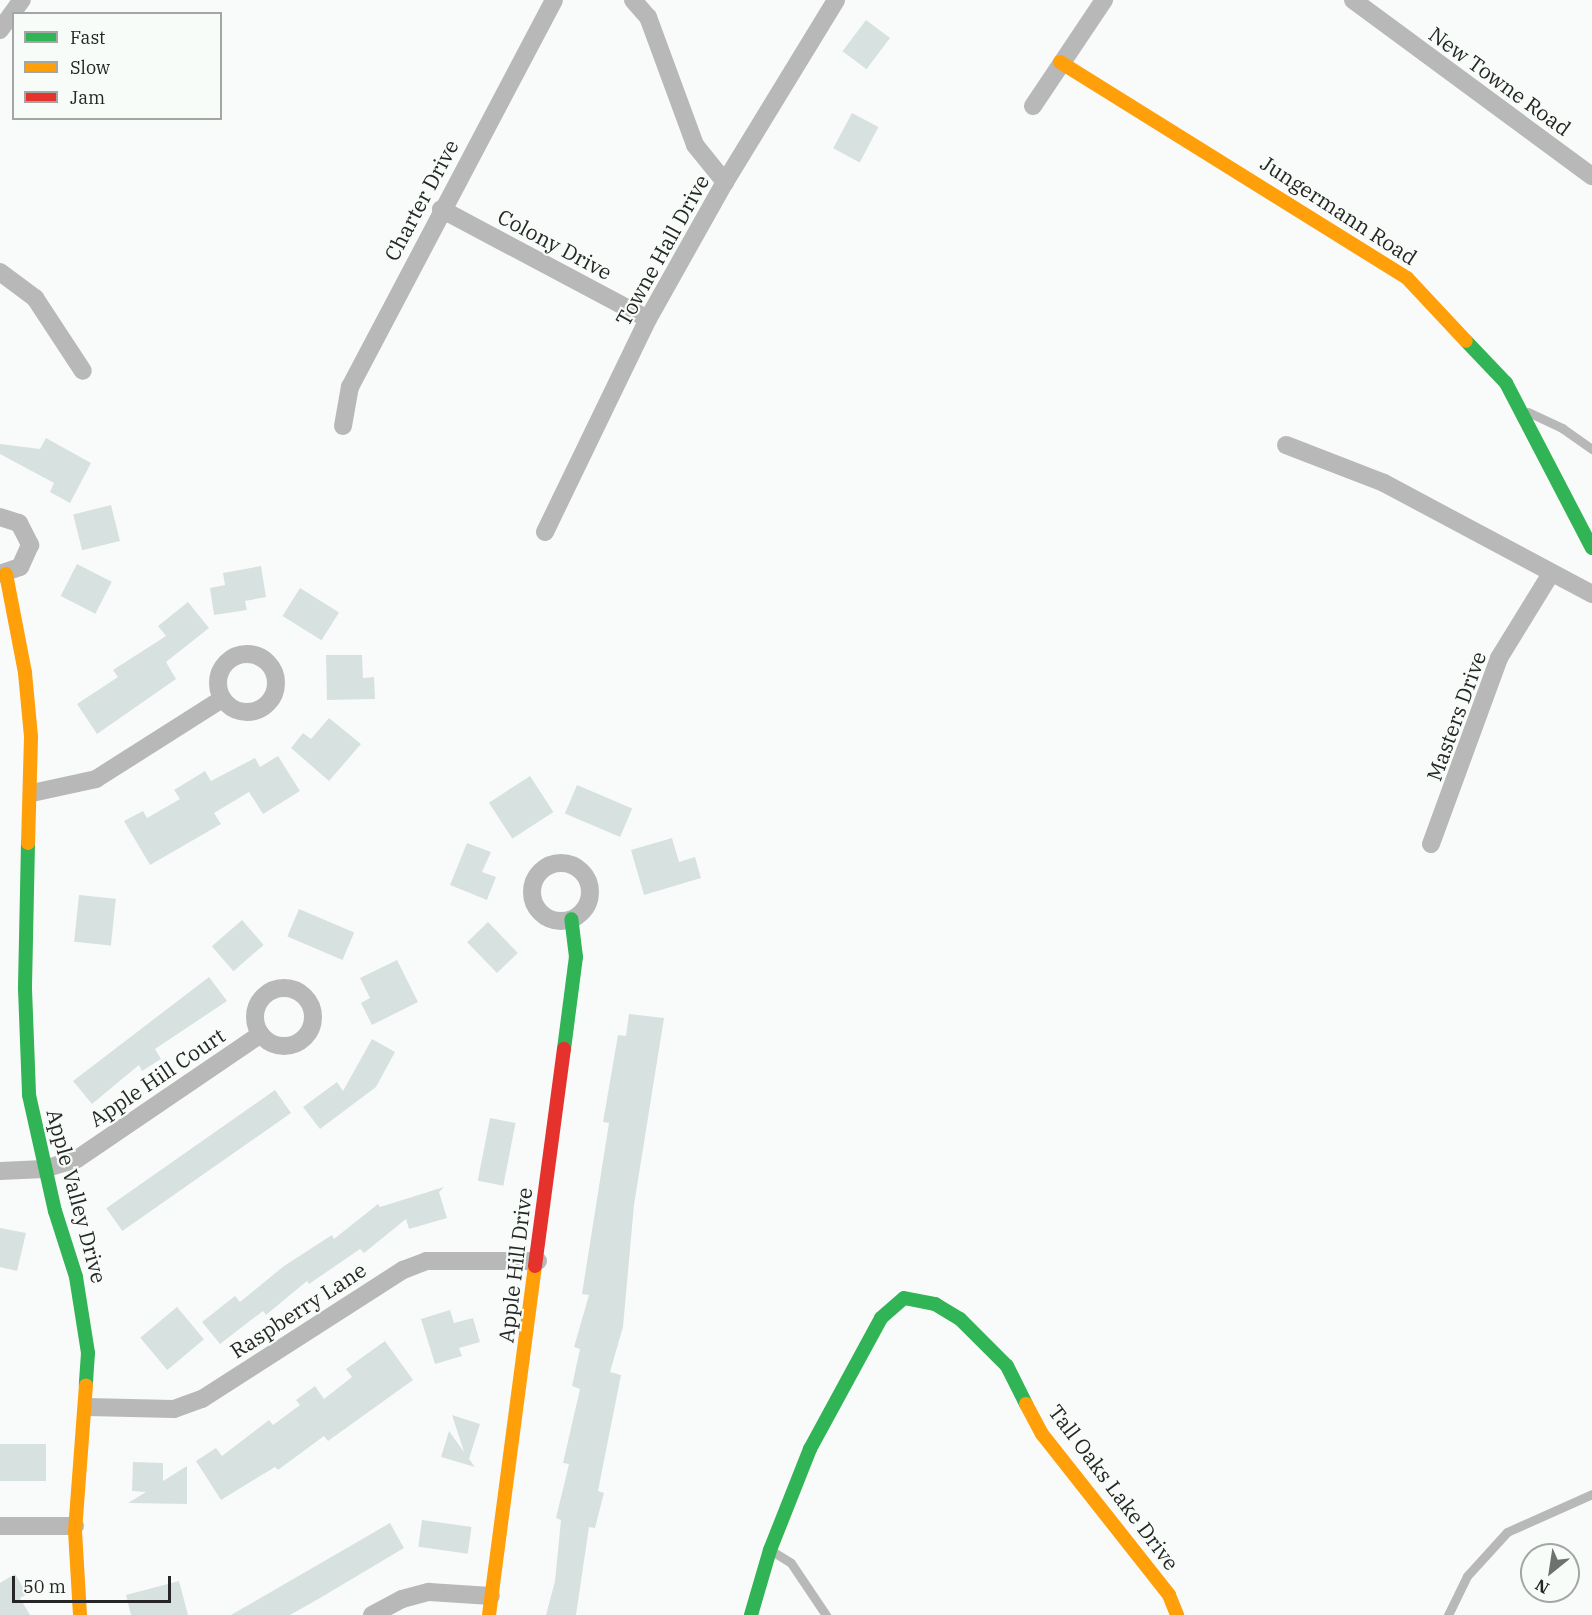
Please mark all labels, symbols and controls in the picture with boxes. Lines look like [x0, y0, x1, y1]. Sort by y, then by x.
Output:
legend [12, 12, 222, 120]
street label: New Towne Road [1424, 21, 1576, 141]
text: Fast [70, 26, 105, 49]
text: Slow [70, 56, 110, 79]
text: Jam [70, 86, 105, 109]
street label: Charter Drive [379, 135, 463, 265]
street label: Jungermann Road [1256, 150, 1422, 270]
street label: Towne Hall Drive [610, 170, 714, 330]
street label: Colony Drive [494, 203, 616, 285]
street label: Masters Drive [1421, 648, 1491, 784]
street label: Apple Hill Court [84, 1022, 230, 1132]
street label: Apple Valley Drive [42, 1106, 112, 1286]
street label: Apple Hill Drive [493, 1186, 537, 1344]
street label: Raspberry Lane [225, 1257, 371, 1363]
street label: Tall Oaks Lake Drive [1044, 1399, 1184, 1575]
north arrow [1520, 1543, 1580, 1603]
scale bar [15, 1564, 174, 1602]
text: 50 m [23, 1575, 66, 1598]
text: N [1532, 1575, 1552, 1599]

